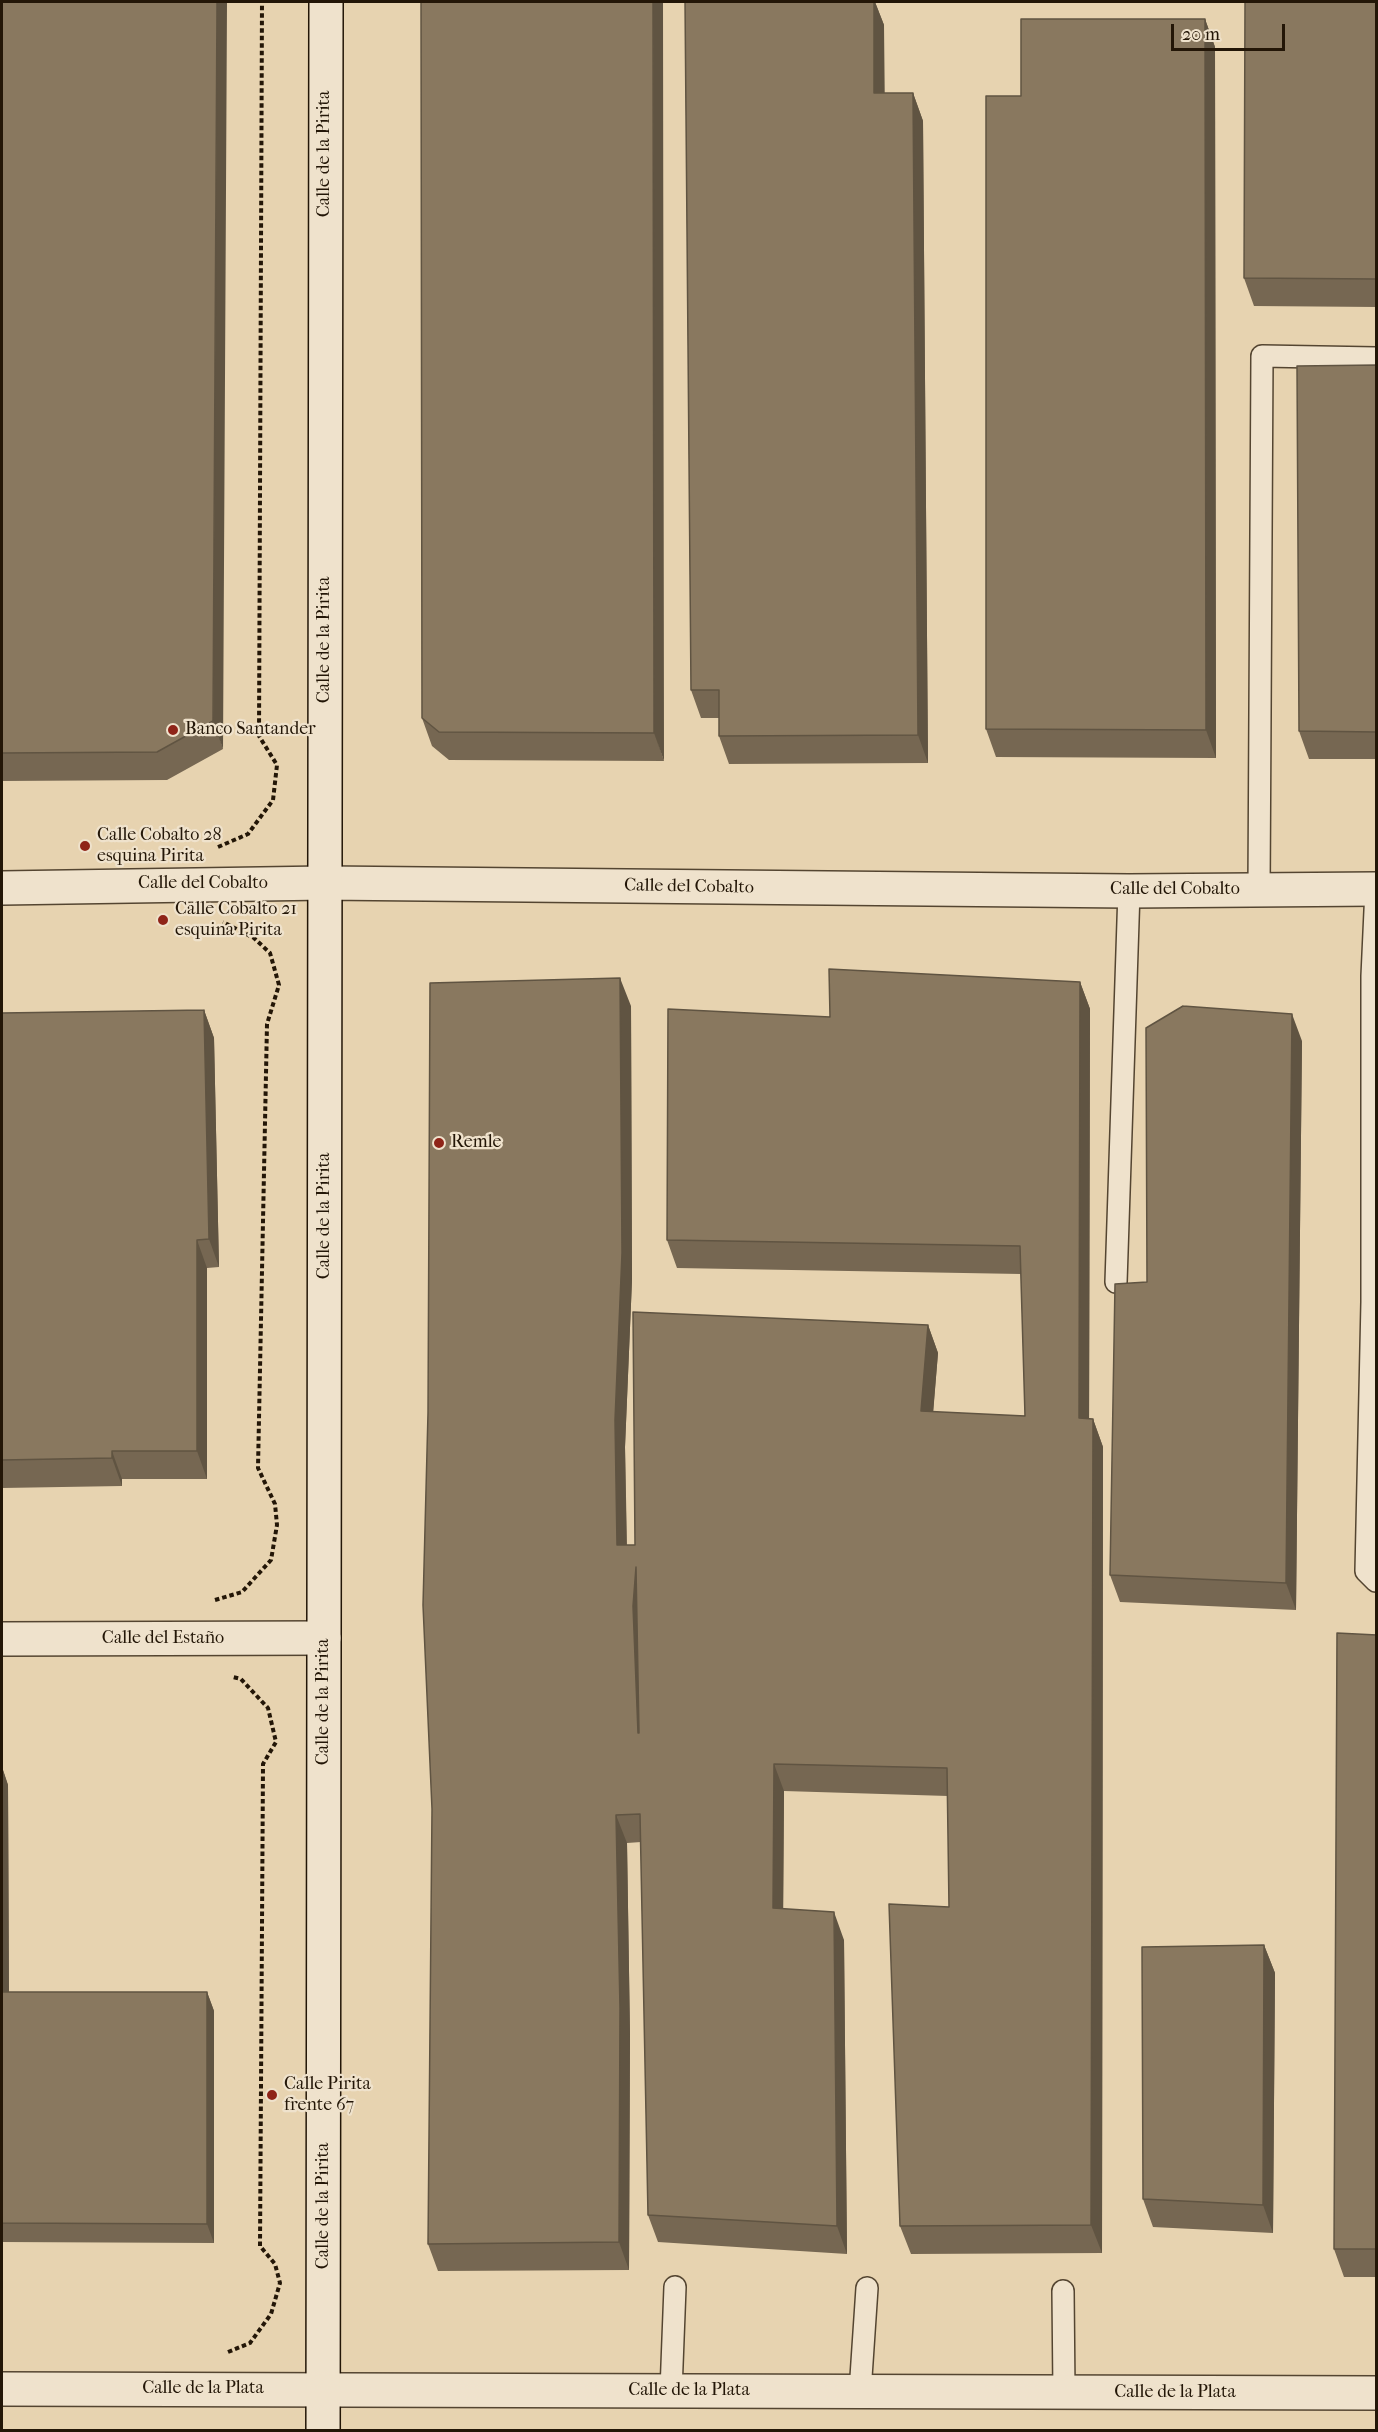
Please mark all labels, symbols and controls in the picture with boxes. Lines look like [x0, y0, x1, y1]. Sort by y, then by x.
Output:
scale bar [1174, 12, 1288, 50]
text: 20 m [1182, 24, 1220, 45]
street label: Calle de la Pirita [314, 91, 336, 217]
street label: Calle de la Pirita [314, 577, 336, 703]
place label: Banco Santander [185, 719, 316, 741]
marker: Banco Santander [166, 723, 180, 737]
place label: Calle Cobalto 28 esquina Pirita [97, 825, 222, 868]
marker: Calle Cobalto 28 esquina Pirita [78, 839, 92, 853]
street label: Calle del Cobalto [138, 873, 268, 895]
street label: Calle del Cobalto [624, 875, 754, 899]
street label: Calle del Cobalto [1110, 879, 1240, 901]
place label: Calle Cobalto 21 esquina Pirita [175, 899, 297, 942]
marker: Calle Cobalto 21 esquina Pirita [156, 913, 170, 927]
place label: Remle [451, 1132, 501, 1154]
marker: Remle [432, 1136, 446, 1150]
street label: Calle de la Pirita [314, 1153, 336, 1279]
street label: Calle del Estaño [102, 1628, 224, 1650]
street label: Calle de la Pirita [313, 1639, 335, 1765]
place label: Calle Pirita frente 67 [284, 2074, 371, 2116]
marker: Calle Pirita frente 67 [265, 2088, 279, 2102]
street label: Calle de la Pirita [313, 2143, 335, 2269]
street label: Calle de la Plata [142, 2378, 264, 2400]
street label: Calle de la Plata [628, 2380, 750, 2402]
street label: Calle de la Plata [1114, 2382, 1236, 2404]

